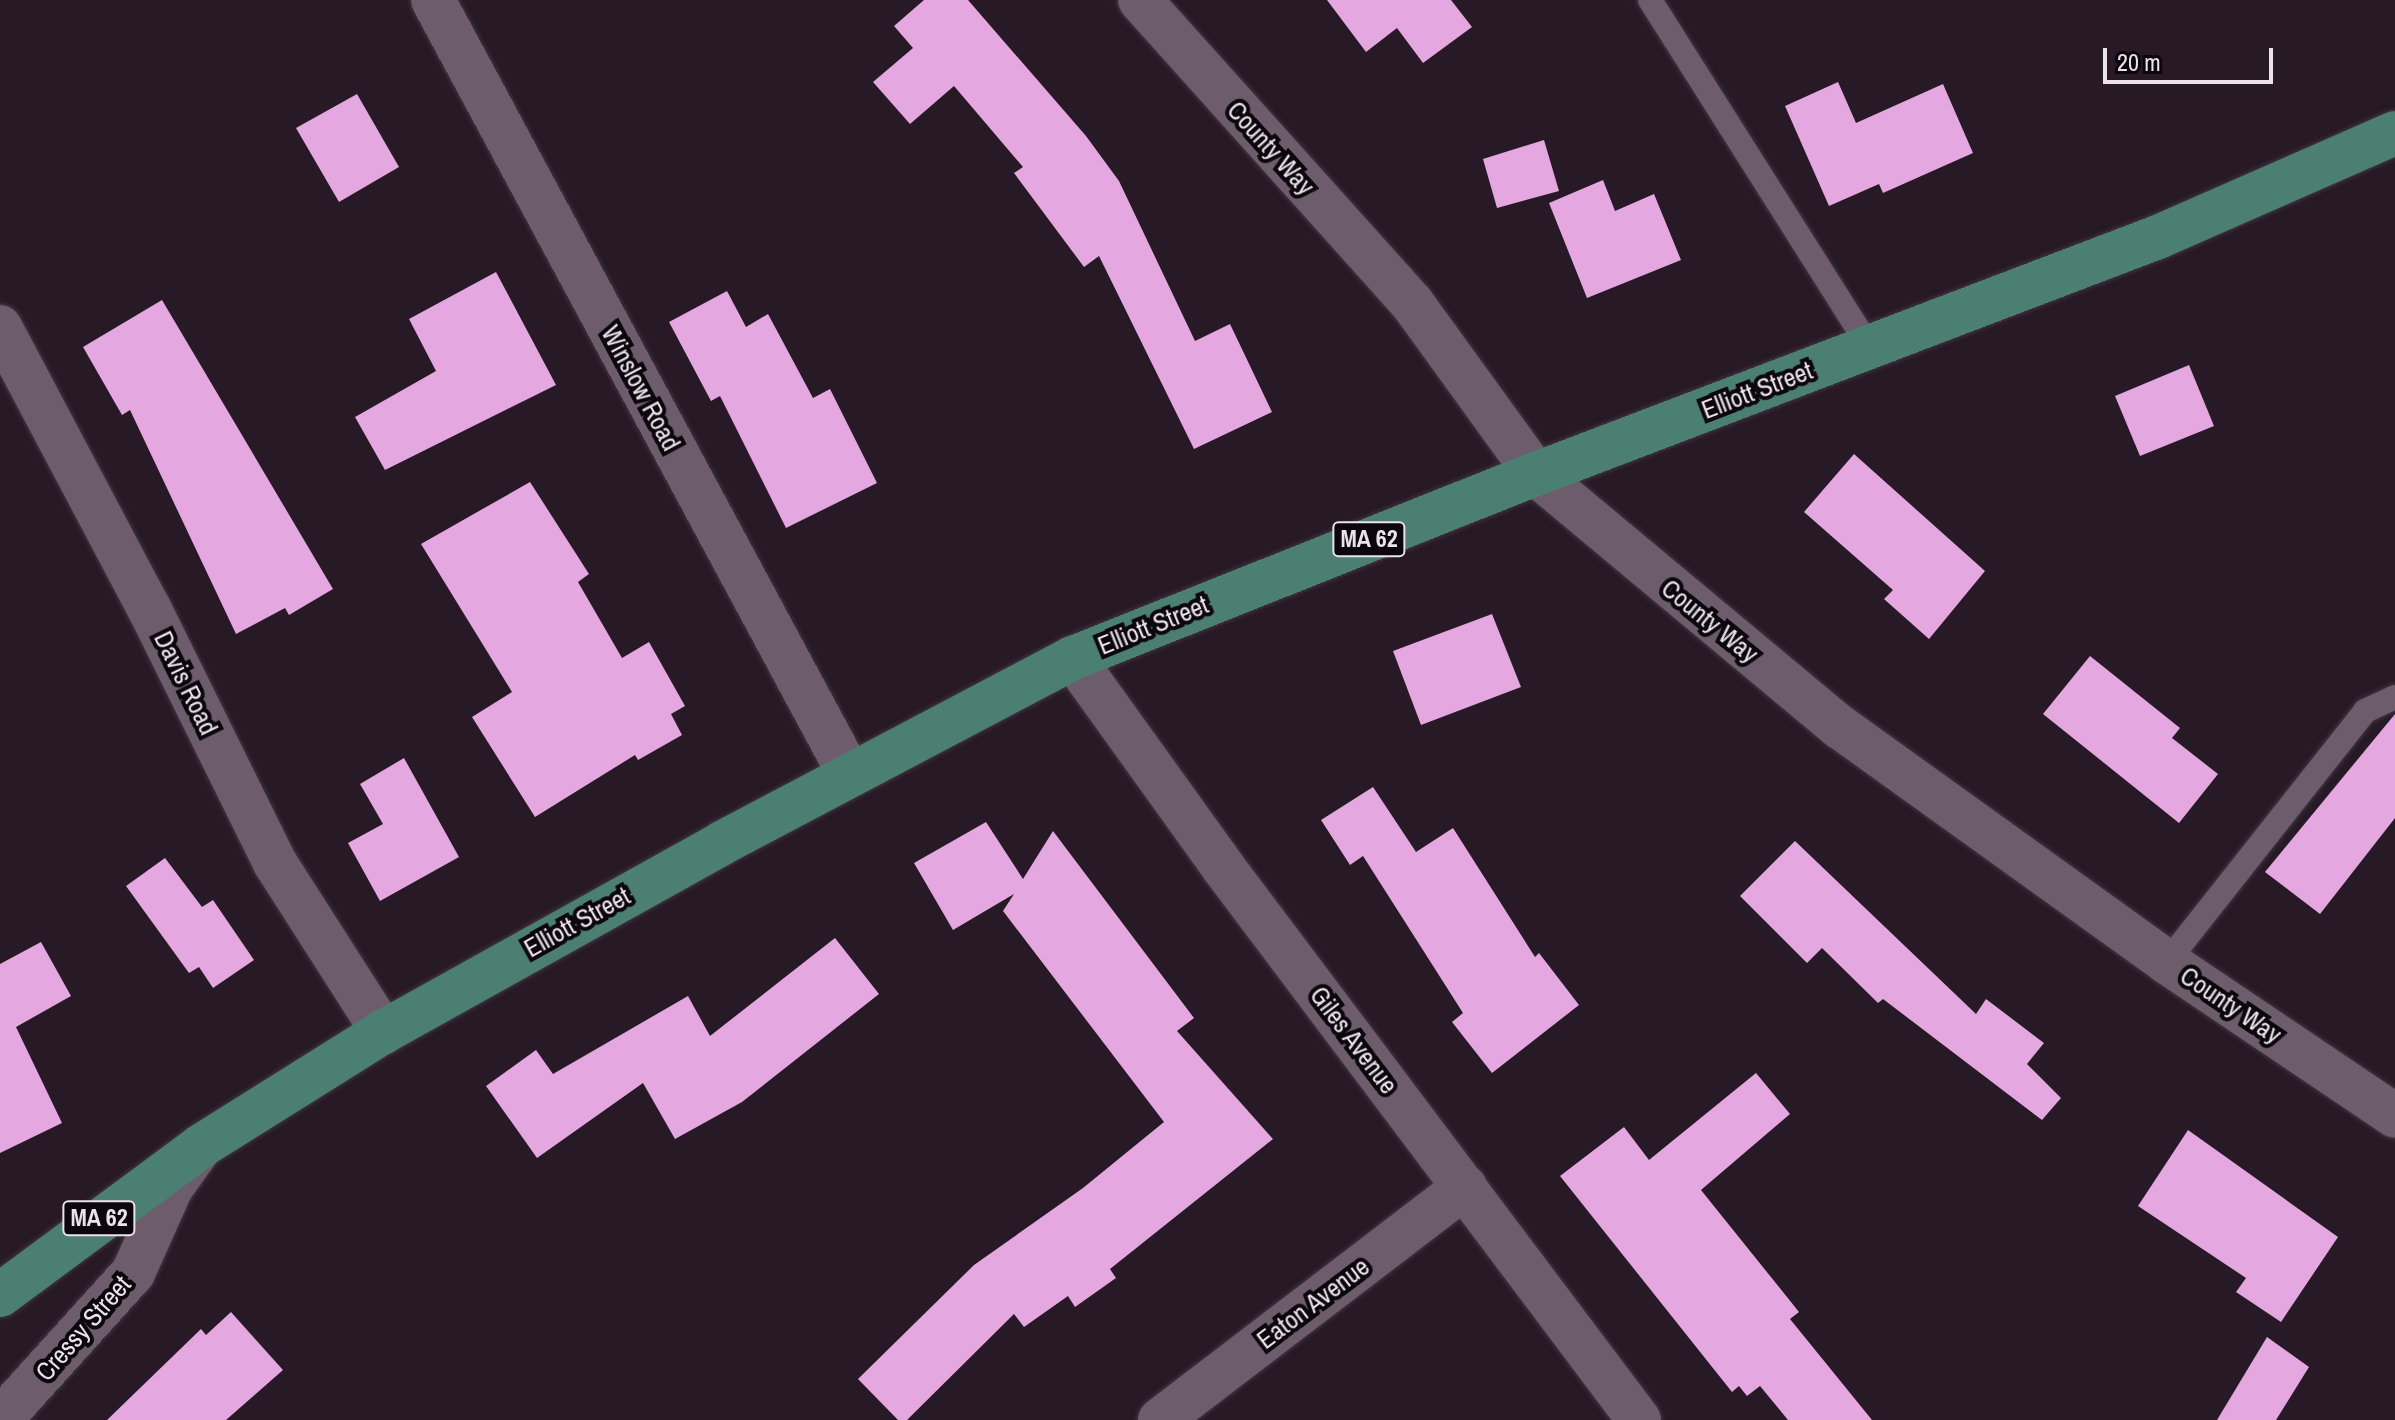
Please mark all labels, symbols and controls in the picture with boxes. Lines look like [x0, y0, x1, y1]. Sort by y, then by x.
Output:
scale bar [2107, 32, 2277, 82]
text: 20 m [2117, 46, 2161, 78]
street label: County Way [1221, 95, 1321, 201]
street label: Winslow Road [595, 320, 687, 456]
street label: Elliott Street [1697, 355, 1817, 425]
road number: MA 62 [1331, 519, 1407, 559]
street label: County Way [1655, 573, 1765, 669]
street label: Elliott Street [1093, 589, 1213, 661]
street label: Davis Road [148, 626, 224, 740]
street label: Elliott Street [519, 880, 635, 964]
street label: County Way [2174, 960, 2288, 1050]
street label: Giles Avenue [1303, 980, 1405, 1100]
road number: MA 62 [61, 1198, 137, 1238]
street label: Eaton Avenue [1250, 1250, 1376, 1356]
street label: Cressy Street [29, 1269, 137, 1387]

